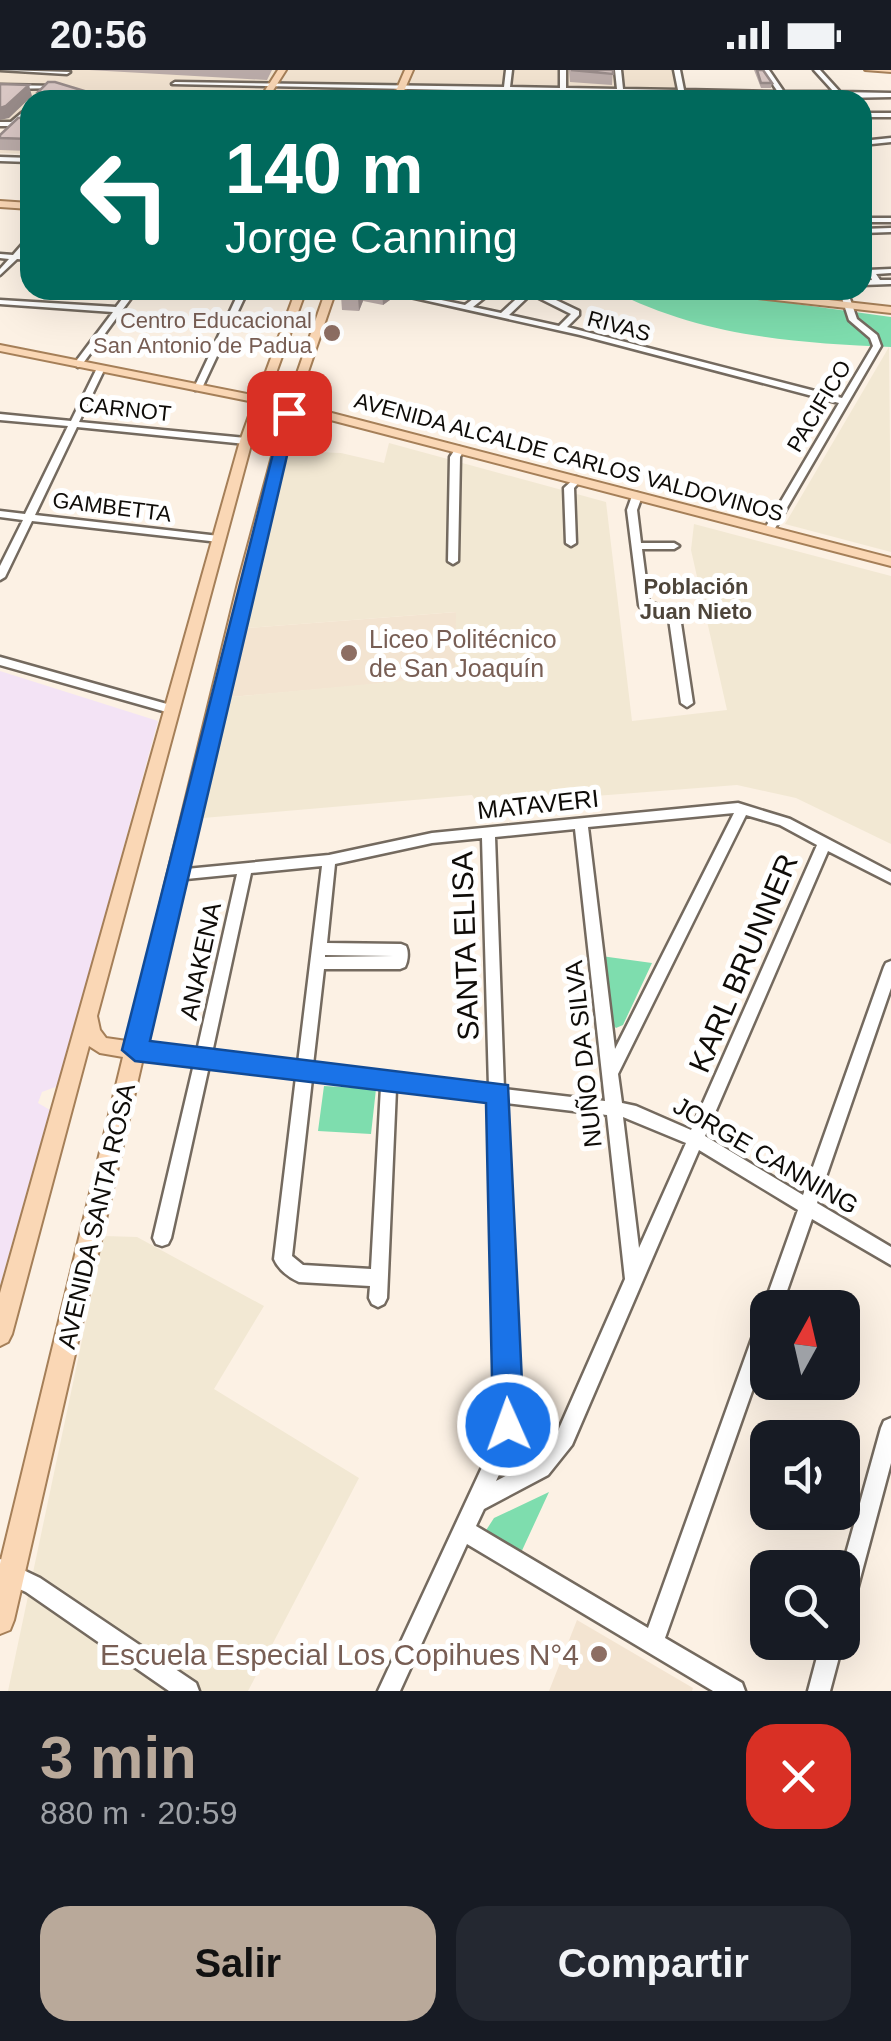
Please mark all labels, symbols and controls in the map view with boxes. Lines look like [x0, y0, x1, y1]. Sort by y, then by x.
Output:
text: 20:56 [50, 14, 147, 56]
icon: left [60, 130, 190, 260]
text: 140 m [225, 130, 423, 208]
text: Jorge Canning [225, 212, 518, 263]
street label: RIVAS [585, 306, 653, 346]
place label: Centro Educacional San Antonio de Padua [93, 308, 313, 358]
marker: Centro Educacional San Antonio de Padua [321, 322, 343, 344]
street label: PACIFICO [782, 356, 856, 456]
pin [247, 371, 332, 456]
icon: arrive [262, 386, 317, 441]
street label: AVENIDA ALCALDE CARLOS VALDOVINOS [352, 388, 786, 526]
street label: CARNOT [78, 392, 172, 426]
street label: GAMBETTA [51, 487, 173, 527]
district label: Población Juan Nieto [640, 574, 752, 624]
place label: Liceo Politécnico de San Joaquín [369, 625, 557, 682]
marker: Liceo Politécnico de San Joaquín [338, 642, 360, 664]
street label: MATAVERI [476, 784, 600, 824]
street label: KARL BRUNNER [682, 849, 804, 1077]
street label: SANTA ELISA [445, 851, 485, 1041]
street label: ANAKENA [174, 899, 226, 1022]
street label: NUÑO DA SILVA [559, 959, 607, 1149]
street label: AVENIDA SANTA ROSA [52, 1080, 140, 1351]
street label: JORGE CANNING [669, 1091, 863, 1219]
north arrow [750, 1290, 860, 1400]
map controls [750, 1290, 860, 1660]
position arrow [456, 1373, 560, 1477]
button: sound [750, 1420, 860, 1530]
button: search [750, 1550, 860, 1660]
place label: Escuela Especial Los Copihues N°4 [100, 1638, 579, 1671]
marker: Escuela Especial Los Copihues N°4 [588, 1643, 610, 1665]
text: 3 min [40, 1724, 197, 1791]
button: close [746, 1724, 851, 1829]
text: 880 m · 20:59 [40, 1795, 237, 1831]
button: Salir [40, 1906, 436, 2021]
button: Compartir [456, 1906, 851, 2021]

